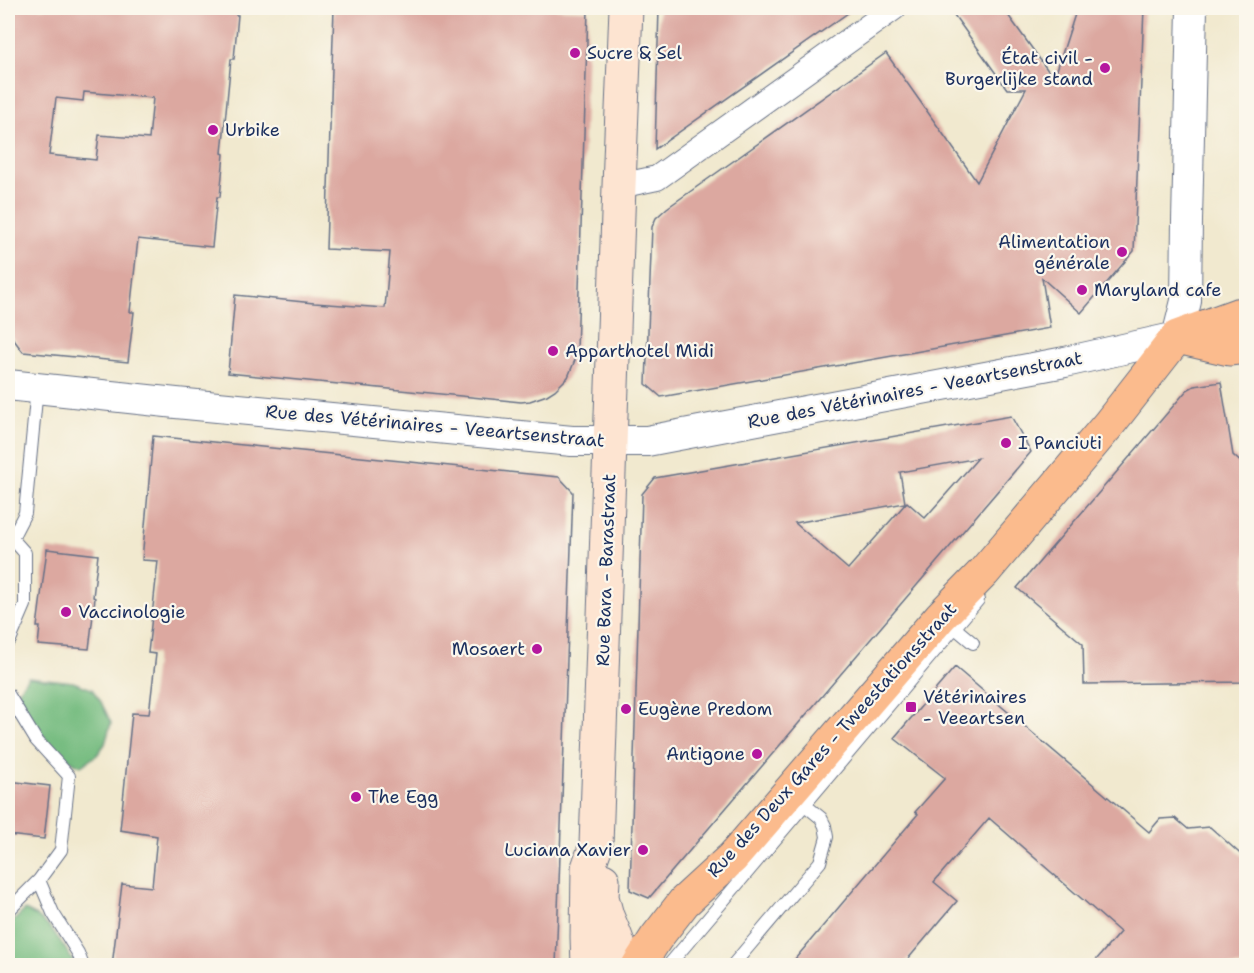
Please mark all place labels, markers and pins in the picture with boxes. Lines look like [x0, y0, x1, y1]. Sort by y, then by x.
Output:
place label: Sucre & Sel [587, 41, 683, 65]
marker: Sucre & Sel [568, 46, 582, 60]
place label: État civil - Burgerlijke stand [945, 46, 1093, 91]
marker: État civil - Burgerlijke stand [1098, 61, 1112, 75]
place label: Urbike [225, 118, 280, 142]
marker: Urbike [206, 123, 220, 137]
place label: Alimentation générale [998, 230, 1110, 275]
marker: Alimentation générale [1115, 245, 1129, 259]
place label: Maryland cafe [1094, 278, 1221, 302]
marker: Maryland cafe [1075, 283, 1089, 297]
place label: Apparthotel Midi [565, 339, 714, 363]
marker: Apparthotel Midi [546, 344, 560, 358]
place label: I Panciuti [1018, 431, 1102, 455]
marker: I Panciuti [999, 436, 1013, 450]
place label: Vaccinologie [78, 600, 186, 624]
marker: Vaccinologie [59, 605, 73, 619]
place label: Mosaert [452, 637, 525, 661]
marker: Mosaert [530, 642, 544, 656]
place label: Vétérinaires - Veeartsen [923, 685, 1027, 730]
place label: Eugène Predom [638, 697, 772, 721]
marker: Vétérinaires - Veeartsen [904, 700, 918, 714]
marker: Eugène Predom [619, 702, 633, 716]
place label: Antigone [666, 742, 745, 766]
marker: Antigone [750, 747, 764, 761]
place label: The Egg [368, 785, 438, 809]
marker: The Egg [349, 790, 363, 804]
place label: Luciana Xavier [504, 838, 631, 862]
marker: Luciana Xavier [636, 843, 650, 857]

